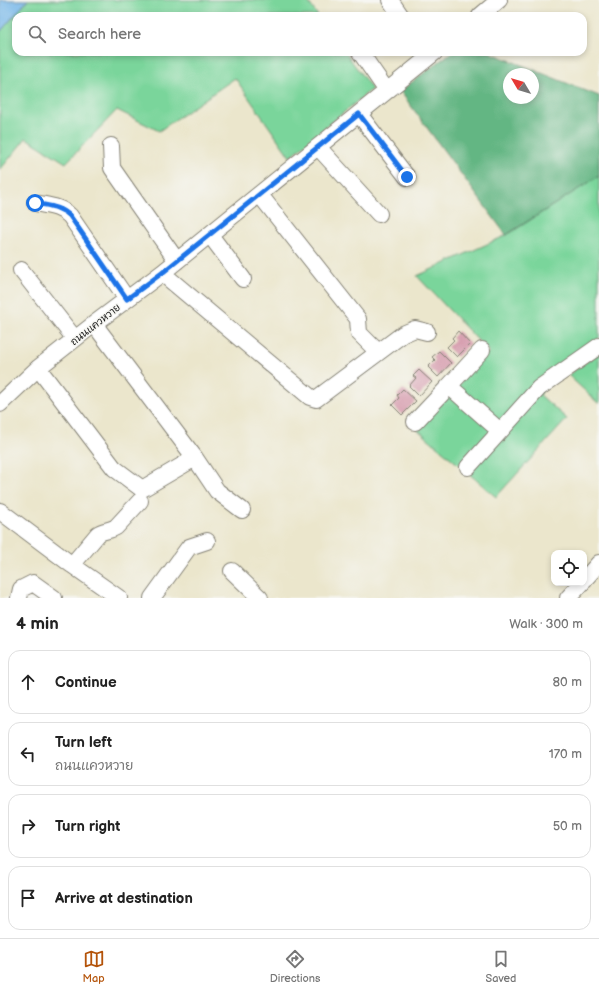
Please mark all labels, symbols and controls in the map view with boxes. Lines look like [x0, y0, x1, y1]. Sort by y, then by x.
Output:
search box [12, 12, 587, 56]
icon: search [26, 23, 48, 45]
text: Search here [58, 25, 141, 44]
north arrow [503, 68, 539, 104]
route end [398, 168, 416, 186]
route start [26, 194, 44, 212]
street label: ถนนแควหวาย [68, 302, 123, 348]
map controls [551, 550, 587, 586]
button: locate [551, 550, 587, 586]
text: 4 min [16, 614, 59, 634]
text: Walk · 300 m [509, 616, 583, 632]
icon: ahead [17, 671, 39, 693]
text: Continue [55, 673, 117, 692]
text: 80 m [553, 674, 582, 690]
text: Turn left [55, 733, 112, 752]
icon: left [17, 743, 39, 765]
text: 170 m [549, 746, 582, 762]
text: ถนนแควหวาย [55, 758, 133, 774]
icon: right [17, 815, 39, 837]
text: Turn right [55, 817, 120, 836]
text: 50 m [553, 818, 582, 834]
icon: arrive [17, 887, 39, 909]
text: Arrive at destination [55, 889, 193, 908]
tab: Map [83, 948, 105, 985]
tab: Directions [270, 948, 320, 985]
tab: Saved [486, 948, 516, 985]

